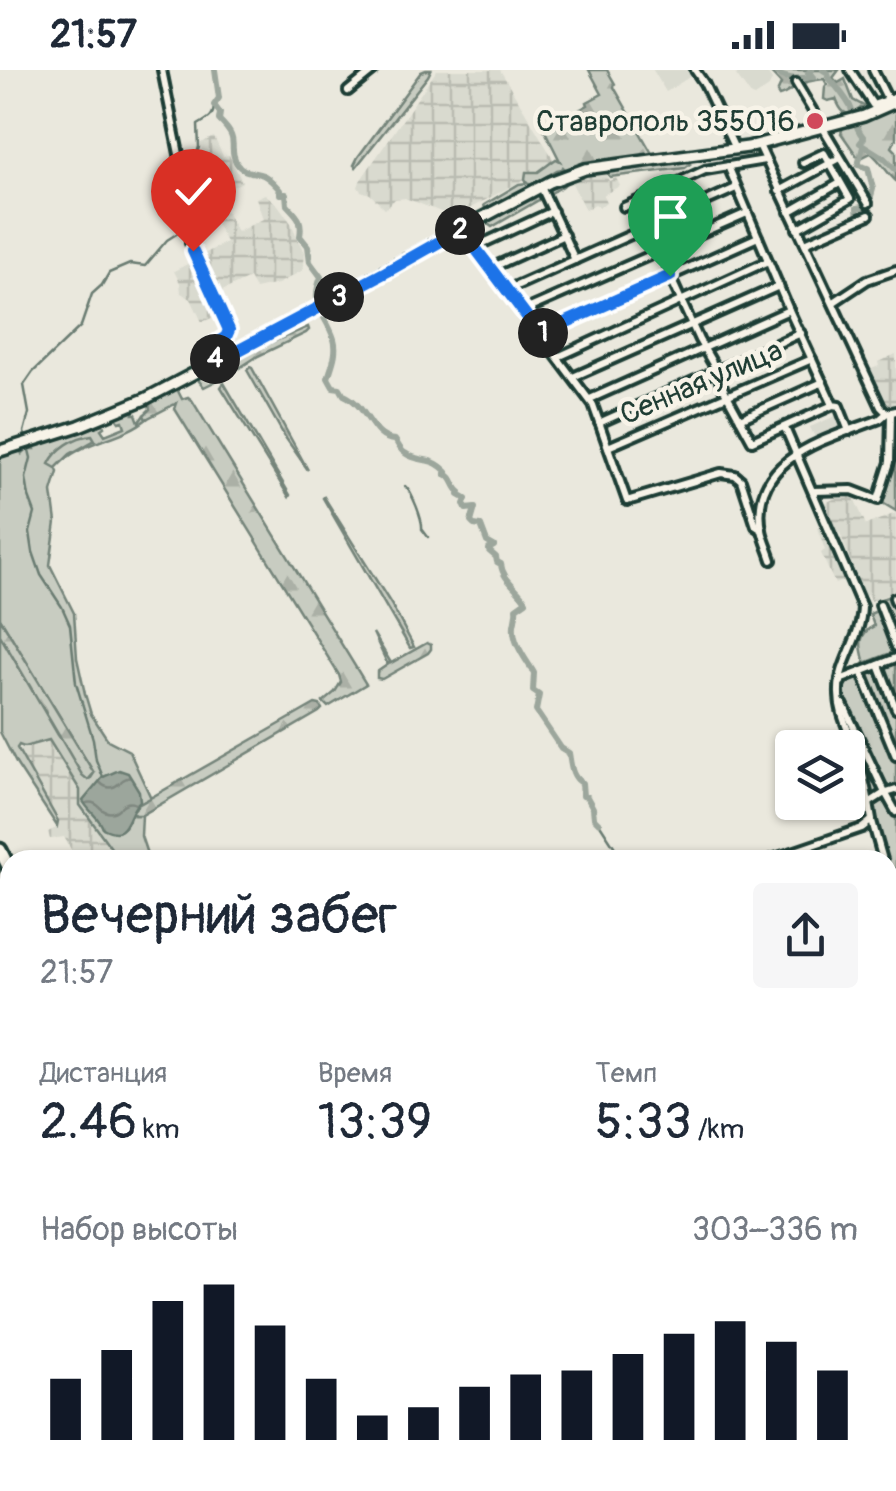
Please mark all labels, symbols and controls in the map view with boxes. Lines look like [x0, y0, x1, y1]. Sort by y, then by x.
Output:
text: 21:57 [50, 11, 137, 59]
place label: Ставрополь 355016 [536, 103, 795, 140]
marker: Ставрополь 355016 [804, 110, 826, 132]
pin [151, 149, 236, 252]
icon: check [166, 164, 221, 219]
pin [628, 174, 713, 277]
icon: arrive [643, 189, 698, 244]
pin: 2 [435, 205, 485, 255]
text: 2 [452, 212, 468, 247]
pin: 3 [314, 272, 364, 322]
text: 3 [331, 279, 347, 314]
pin: 1 [518, 308, 568, 358]
text: 1 [538, 315, 548, 350]
street label: Сенная улица [615, 332, 788, 433]
pin: 4 [190, 334, 240, 384]
text: 4 [207, 341, 223, 376]
map controls [775, 730, 865, 820]
button: layers [775, 730, 865, 820]
text: Вечерний забег [40, 881, 397, 950]
button: share [753, 883, 858, 988]
text: 21:57 [40, 953, 113, 993]
text: Дистанция [40, 1056, 167, 1091]
text: Время [318, 1056, 392, 1091]
text: Темп [595, 1056, 657, 1091]
text: 2.46 [40, 1091, 137, 1154]
text: 13:39 [318, 1091, 432, 1154]
text: 5:33 [595, 1091, 692, 1154]
text: km [137, 1112, 180, 1147]
text: /km [692, 1112, 744, 1147]
text: Набор высоты [40, 1210, 238, 1250]
text: 303–336 m [692, 1210, 858, 1250]

